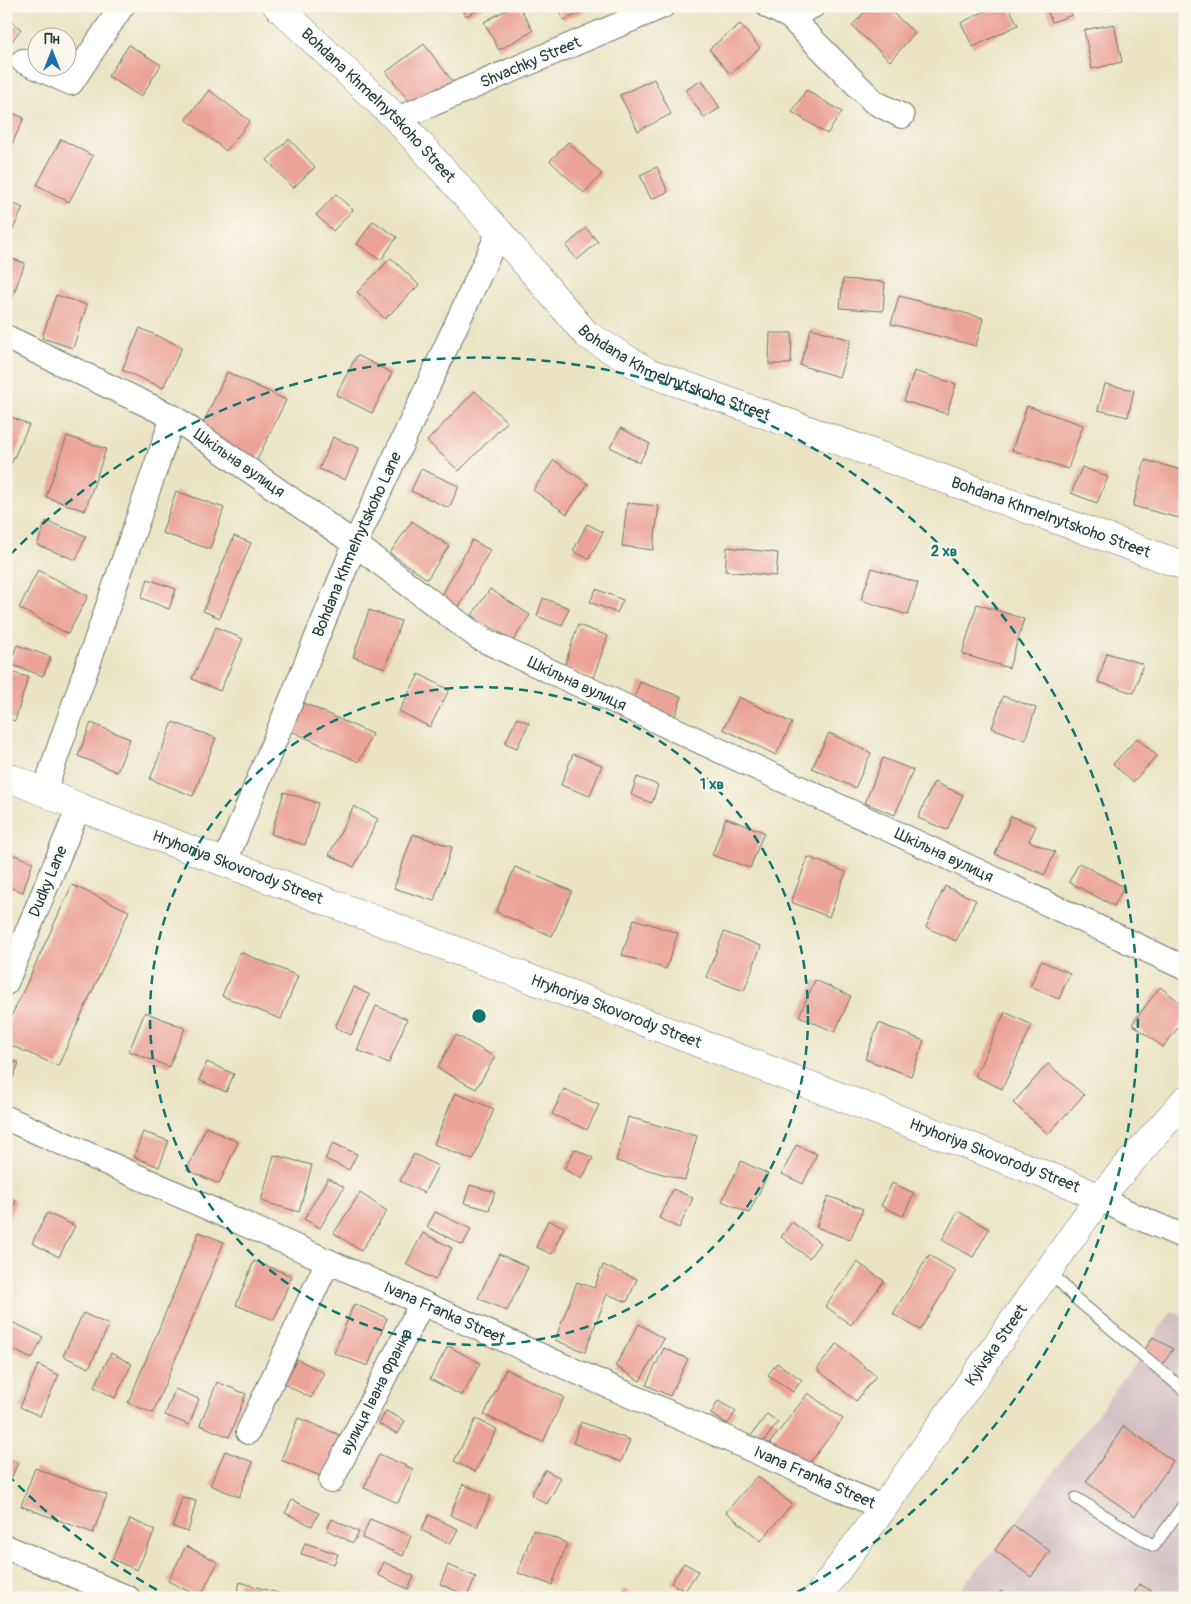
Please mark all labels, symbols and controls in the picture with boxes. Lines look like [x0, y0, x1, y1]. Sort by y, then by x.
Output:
street label: Bohdana Khmelnytskoho Street [297, 24, 460, 187]
north arrow [28, 28, 78, 78]
text: Пн [44, 31, 60, 48]
street label: Shvachky Street [477, 32, 584, 93]
street label: Bohdana Khmelnytskoho Street [573, 321, 774, 426]
street label: Шкільна вулиця [190, 424, 289, 502]
street label: Bohdana Khmelnytskoho Lane [308, 448, 406, 640]
street label: Bohdana Khmelnytskoho Street [948, 472, 1154, 563]
text: 2 хв [931, 542, 957, 561]
street label: Шкільна вулиця [525, 652, 630, 716]
text: 1 хв [700, 775, 724, 794]
street label: Шкільна вулиця [891, 824, 997, 887]
street label: Hryhoriya Skovorody Street [149, 826, 326, 909]
street label: Dudky Lane [24, 843, 72, 920]
street label: Hryhoriya Skovorody Street [528, 970, 705, 1053]
centre of rings [470, 1007, 488, 1025]
street label: Hryhoriya Skovorody Street [906, 1114, 1084, 1198]
street label: Ivana Franka Street [381, 1277, 509, 1349]
street label: Kyivska Street [961, 1300, 1032, 1390]
street label: вулиця Івана Франка [336, 1325, 417, 1459]
street label: Ivana Franka Street [751, 1442, 879, 1514]

